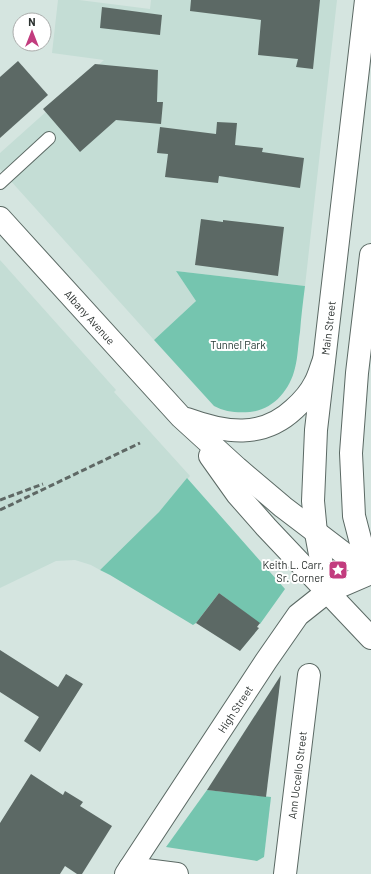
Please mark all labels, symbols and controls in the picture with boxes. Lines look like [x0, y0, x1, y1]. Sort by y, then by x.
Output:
north arrow [12, 12, 52, 52]
text: N [28, 15, 36, 28]
street label: Albany Avenue [62, 287, 118, 347]
street label: Main Street [318, 300, 338, 356]
park label: Tunnel Park [210, 338, 266, 351]
place label: Keith L. Carr, Sr. Corner [262, 558, 324, 584]
place icon: Keith L. Carr, Sr. Corner [327, 559, 349, 581]
street label: High Street [215, 683, 255, 735]
street label: Ann Uccello Street [285, 730, 309, 820]

